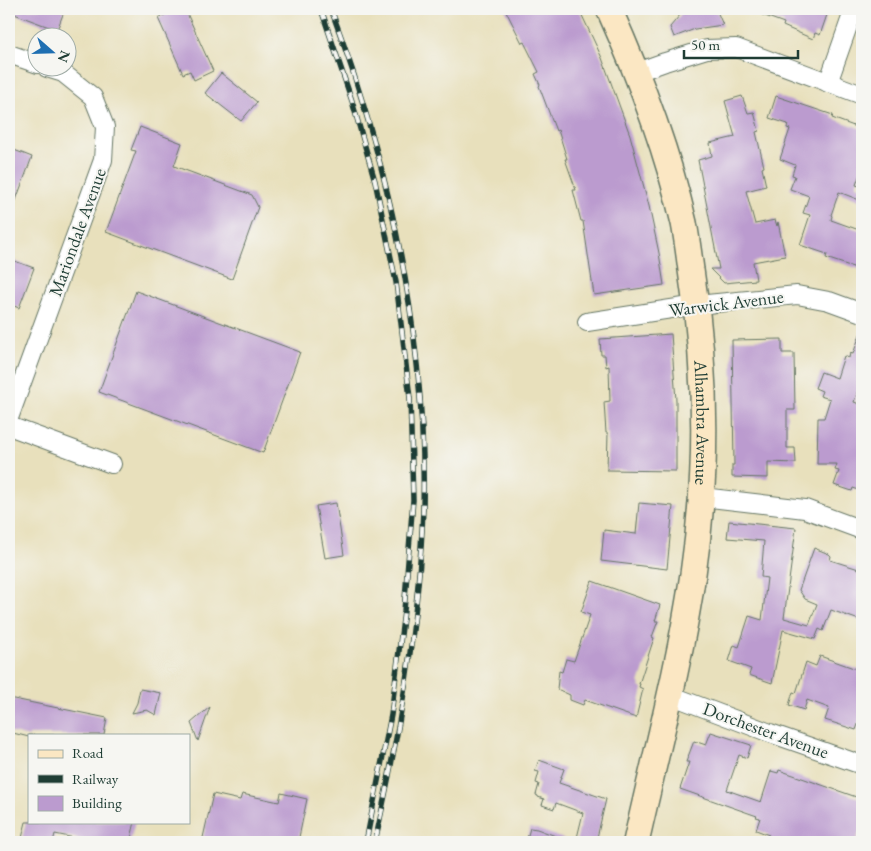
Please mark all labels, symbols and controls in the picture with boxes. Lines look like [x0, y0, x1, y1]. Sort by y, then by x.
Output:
north arrow [28, 28, 78, 78]
scale bar [684, 28, 797, 60]
text: 50 m [691, 35, 720, 54]
text: N [54, 48, 75, 65]
street label: Mariondale Avenue [43, 165, 111, 299]
street label: Warwick Avenue [667, 285, 785, 321]
street label: Alhambra Avenue [690, 358, 715, 486]
street label: Dorchester Avenue [700, 697, 832, 763]
legend [28, 734, 190, 824]
text: Road [72, 743, 104, 762]
text: Railway [72, 769, 119, 788]
text: Building [72, 793, 122, 812]

